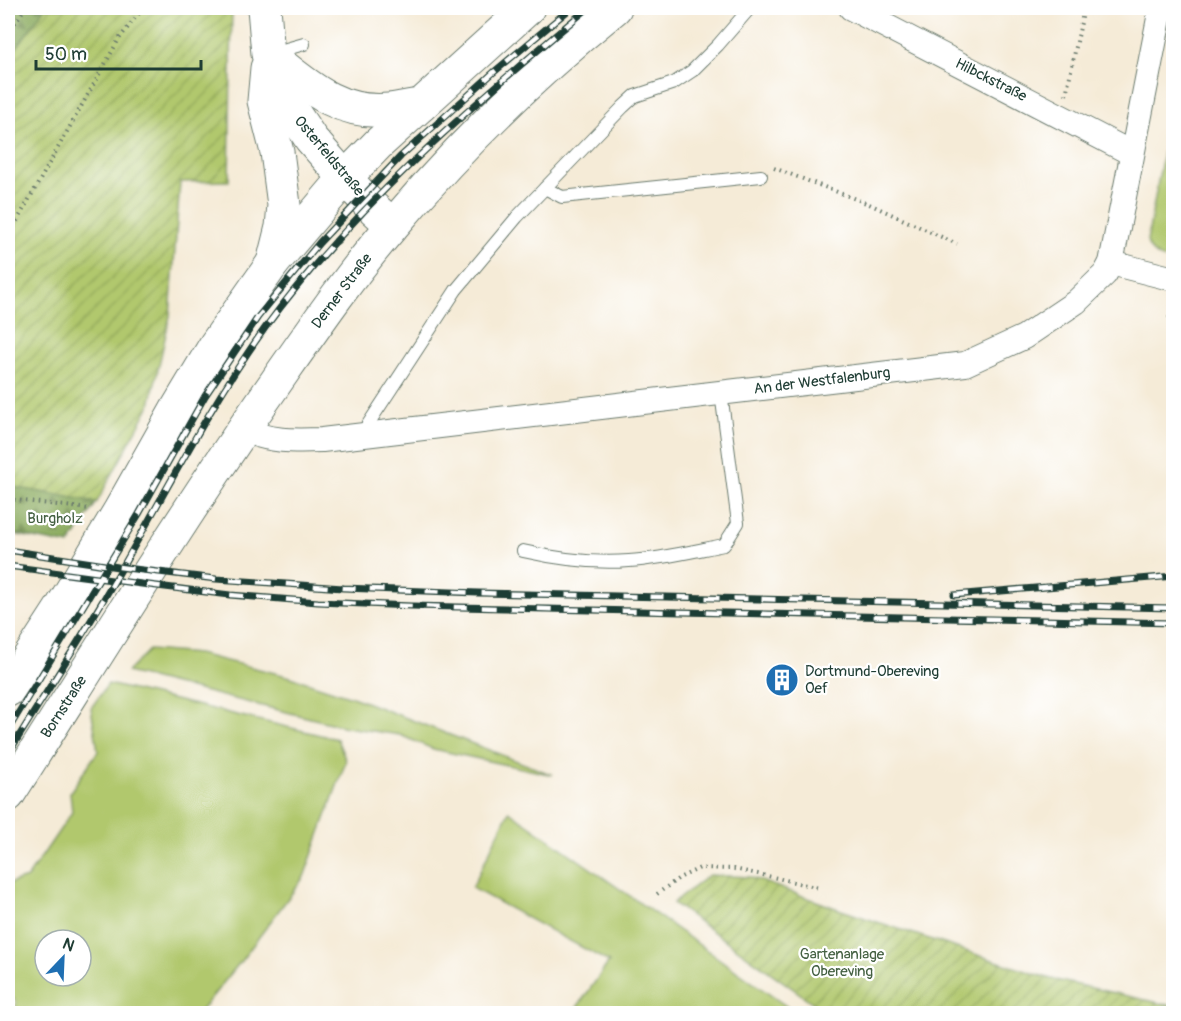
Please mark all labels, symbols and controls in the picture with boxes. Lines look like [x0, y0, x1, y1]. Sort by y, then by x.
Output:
scale bar [36, 33, 201, 71]
text: 50 m [45, 43, 87, 66]
street label: Hilbckstraße [952, 54, 1030, 106]
street label: Osterfeldstraße [290, 112, 369, 201]
street label: Derner Straße [308, 249, 377, 332]
street label: An der Westfalenburg [753, 363, 891, 399]
park label: Burgholz [27, 509, 83, 528]
building icon: Dortmund-Obereving Oef [764, 662, 800, 698]
place label: Dortmund-Obereving Oef [805, 662, 939, 698]
street label: Bornstraße [37, 672, 92, 742]
north arrow [33, 928, 93, 988]
text: N [60, 934, 78, 957]
park label: Gartenanlage Obereving [800, 945, 885, 981]

